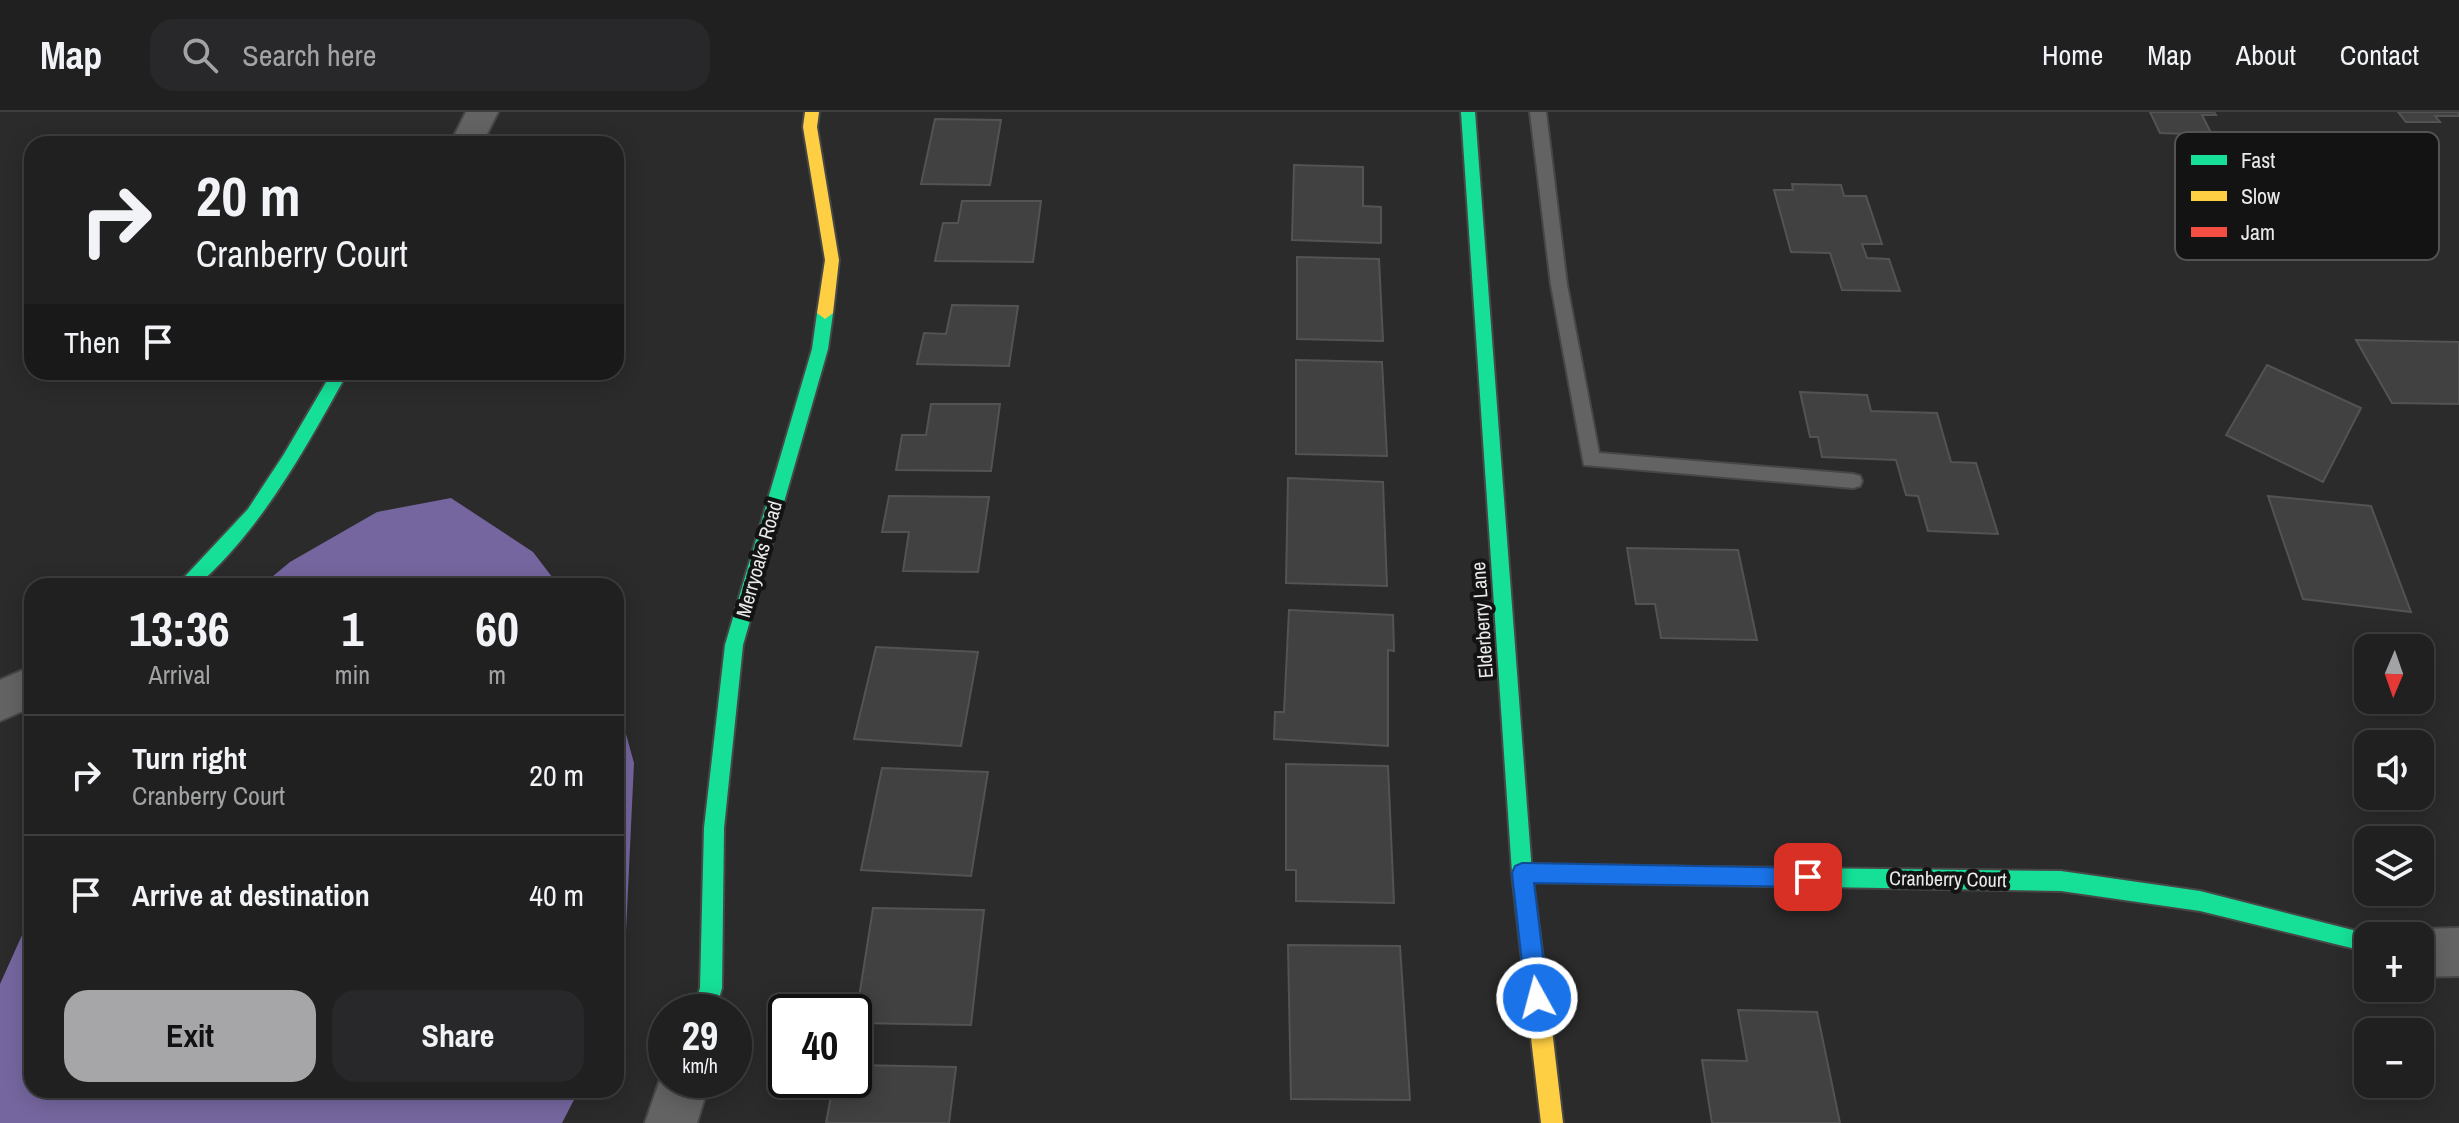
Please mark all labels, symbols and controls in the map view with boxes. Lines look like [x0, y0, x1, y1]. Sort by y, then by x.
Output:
search box [150, 19, 710, 91]
text: Map [40, 30, 102, 81]
icon: search [178, 33, 222, 77]
text: Search here [242, 35, 376, 75]
text: Home [2042, 36, 2103, 74]
text: Map [2147, 36, 2192, 74]
text: About [2236, 36, 2296, 74]
text: Contact [2340, 36, 2419, 74]
legend [2175, 132, 2439, 260]
text: Fast [2241, 145, 2275, 175]
text: 20 m [196, 158, 301, 233]
icon: right [64, 168, 168, 272]
text: Slow [2241, 181, 2280, 211]
text: Jam [2241, 217, 2275, 247]
text: Cranberry Court [196, 230, 408, 278]
icon: arrive [136, 320, 180, 364]
text: Then [64, 322, 120, 362]
street label: Merryoaks Road [729, 497, 788, 620]
street label: Elderberry Lane [1464, 561, 1499, 679]
text: 13:36 [129, 596, 230, 661]
text: 1 [341, 596, 363, 661]
text: 60 [475, 596, 519, 661]
north arrow [2354, 634, 2434, 714]
map controls [2354, 634, 2434, 1098]
text: Arrival [149, 657, 210, 692]
text: min [335, 657, 370, 692]
text: m [488, 657, 506, 692]
button: sound [2354, 730, 2434, 810]
text: Turn right [132, 738, 246, 778]
icon: right [64, 753, 108, 797]
text: 20 m [529, 755, 584, 795]
text: Cranberry Court [132, 778, 285, 813]
button: layers [2354, 826, 2434, 906]
pin [1774, 843, 1842, 911]
icon: arrive [1786, 855, 1830, 899]
street label: Cranberry Court [1889, 864, 2007, 893]
icon: arrive [64, 873, 108, 917]
text: Arrive at destination [132, 875, 370, 915]
text: 40 m [529, 875, 584, 915]
button: + [2354, 922, 2434, 1002]
position arrow [1495, 956, 1579, 1040]
button: Exit [64, 990, 316, 1082]
button: Share [332, 990, 584, 1082]
speed limit sign: 40 [768, 994, 872, 1098]
text: 29 [682, 1009, 718, 1062]
button: − [2354, 1018, 2434, 1098]
text: km/h [682, 1052, 718, 1079]

